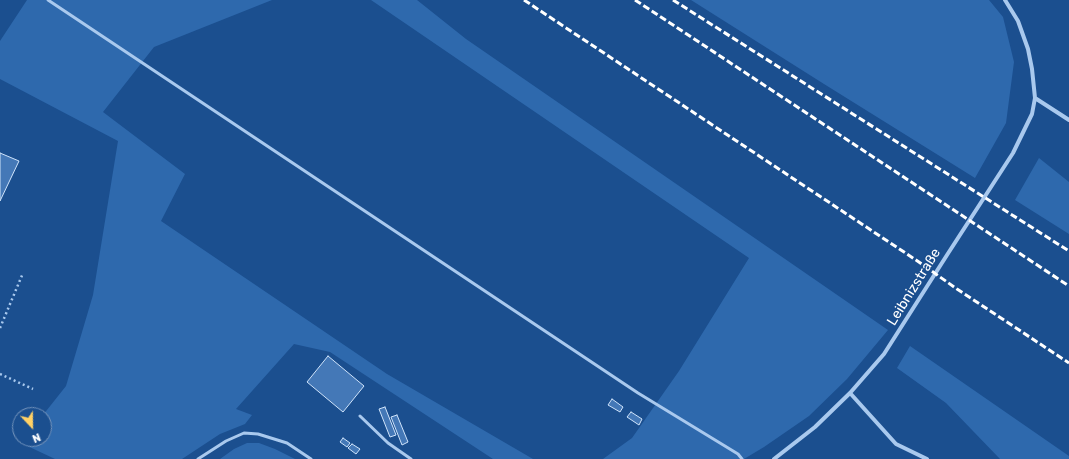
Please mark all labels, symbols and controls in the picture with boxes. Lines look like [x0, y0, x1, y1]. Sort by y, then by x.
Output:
street label: Leibnizstraße [884, 245, 944, 329]
north arrow [12, 407, 52, 447]
text: N [30, 430, 42, 445]

